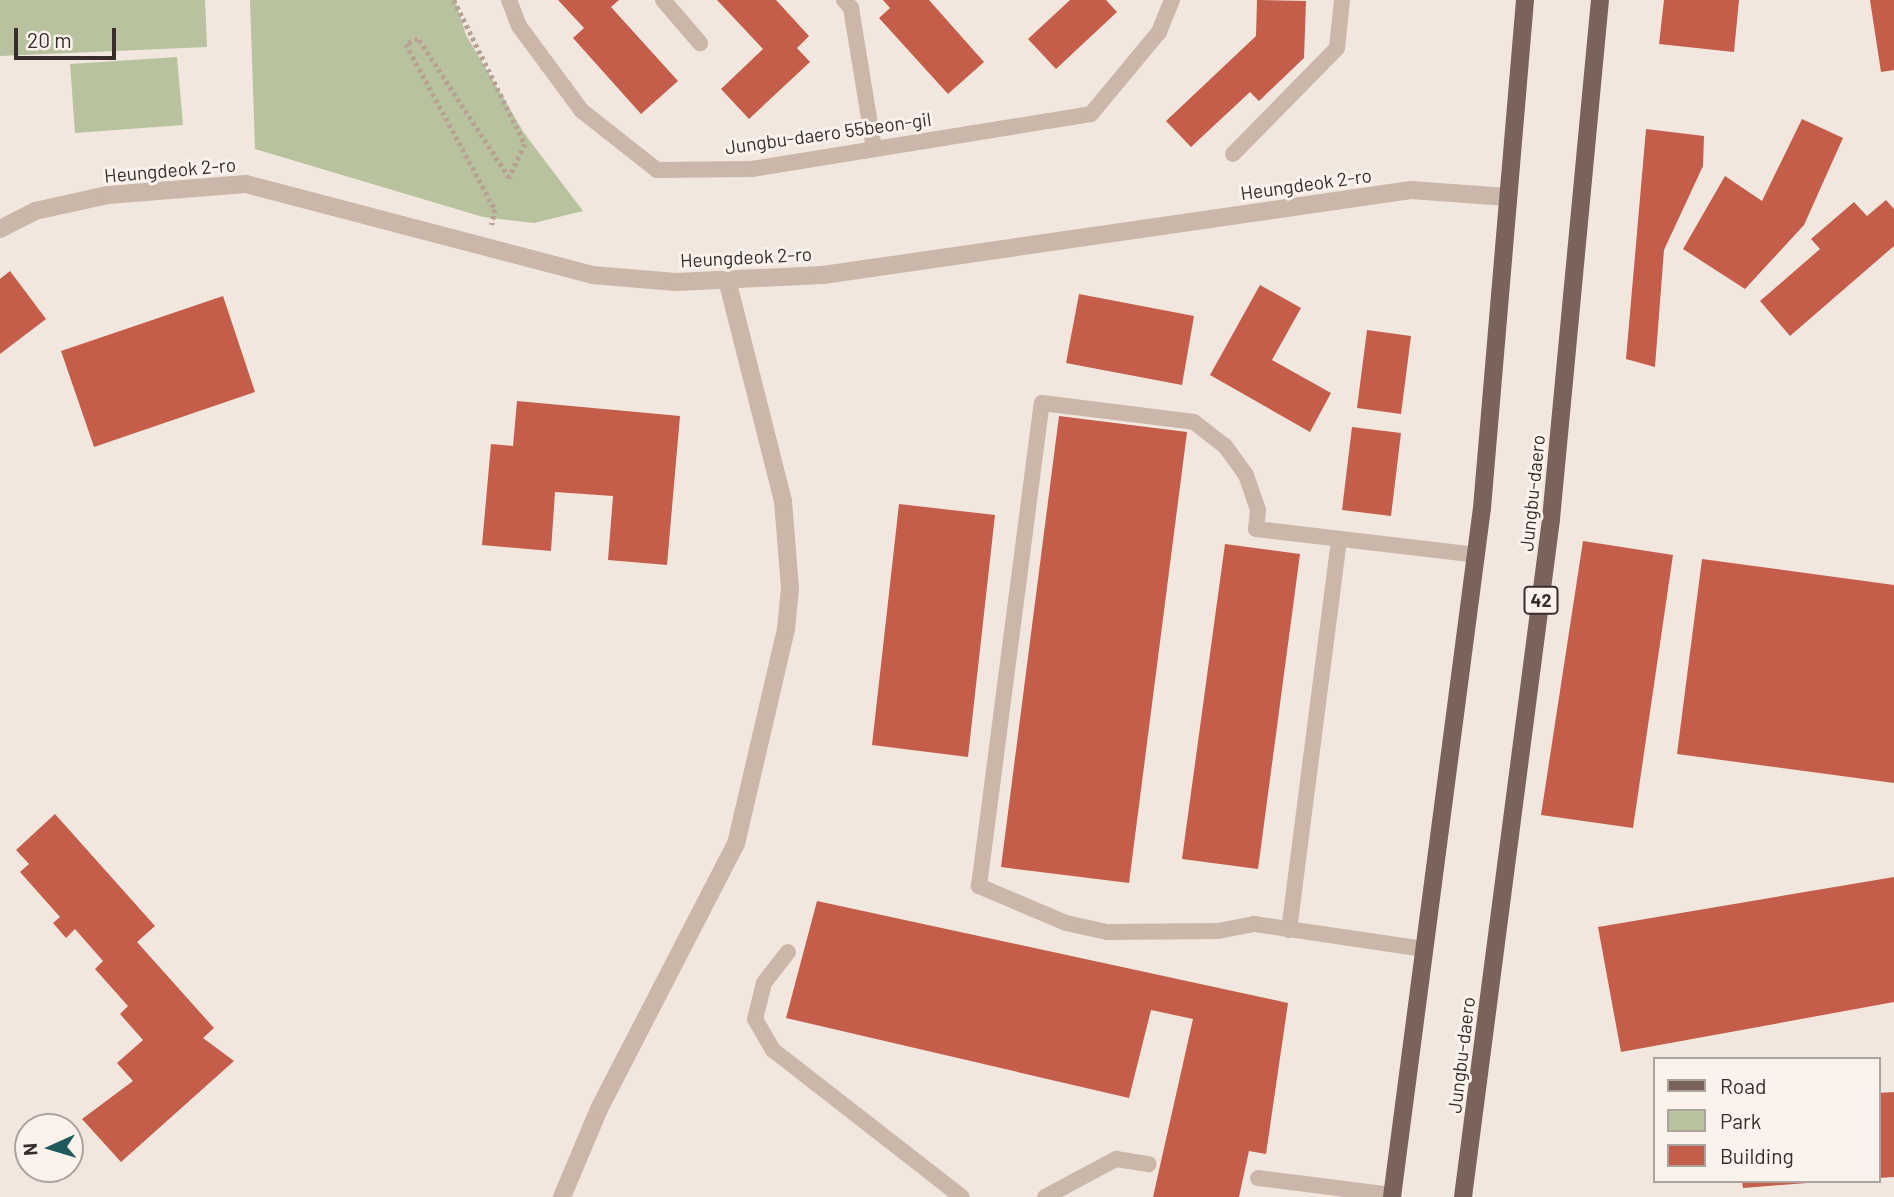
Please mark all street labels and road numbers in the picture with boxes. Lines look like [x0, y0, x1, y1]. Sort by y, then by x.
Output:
street label: Jungbu-daero 55beon-gil [723, 107, 933, 159]
street label: Heungdeok 2-ro [103, 153, 237, 187]
street label: Heungdeok 2-ro [1239, 164, 1373, 204]
street label: Heungdeok 2-ro [679, 242, 813, 272]
street label: Jungbu-daero [1515, 434, 1549, 552]
road number: 42 [1524, 586, 1558, 614]
street label: Jungbu-daero [1443, 996, 1479, 1114]

